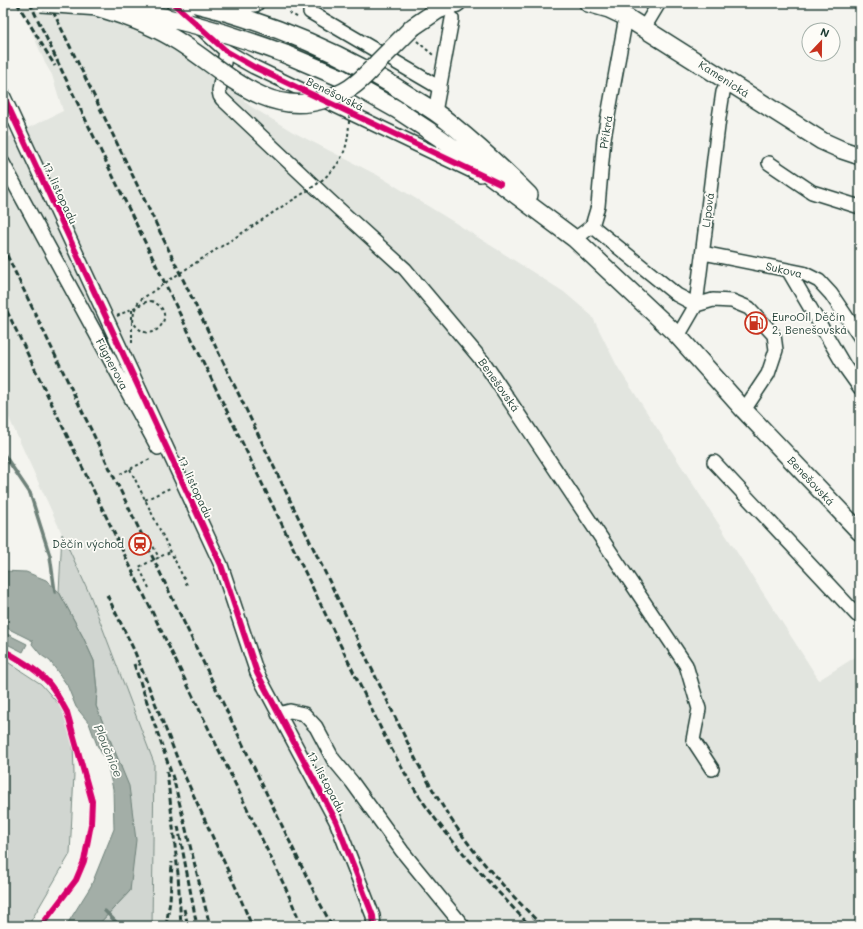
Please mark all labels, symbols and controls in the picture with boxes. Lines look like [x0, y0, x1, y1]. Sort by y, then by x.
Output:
north arrow [801, 22, 841, 62]
text: N [818, 24, 832, 41]
street label: Kamenická [696, 57, 753, 101]
street label: Benešovská [304, 73, 367, 114]
street label: Příkrá [595, 114, 616, 150]
street label: 17. listopadu [39, 159, 81, 226]
street label: Lipová [698, 192, 717, 228]
street label: Sukova [764, 258, 804, 281]
place label: EuroOil Děčín 2, Benešovská [772, 309, 847, 337]
fuel station icon: EuroOil Děčín 2, Benešovská [743, 310, 769, 336]
street label: Fügnerova [93, 335, 132, 392]
street label: Benešovská [475, 355, 523, 415]
street label: 17. listopadu [174, 453, 216, 520]
street label: Benešovská [785, 453, 838, 509]
station icon: Děčín východ [127, 531, 153, 557]
place label: Děčín východ [52, 536, 124, 551]
water label: Ploučnice [91, 722, 127, 779]
street label: 17. listopadu [304, 749, 349, 815]

